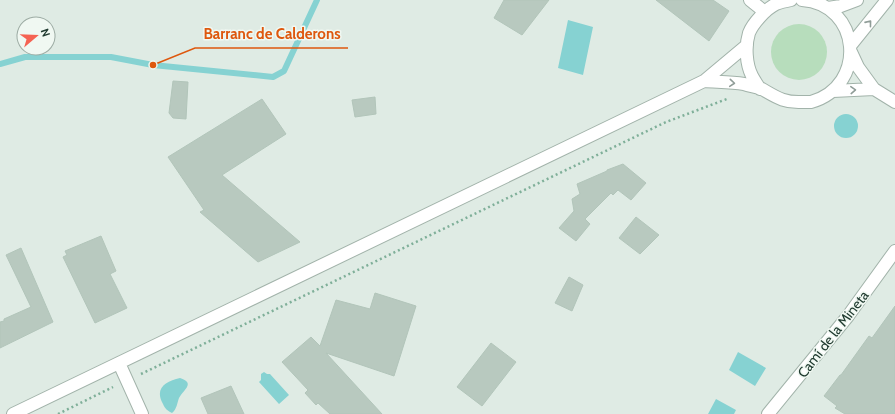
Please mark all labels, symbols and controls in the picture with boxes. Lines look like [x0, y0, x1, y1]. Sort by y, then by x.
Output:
north arrow [16, 16, 56, 56]
callout: Barranc de Calderons [195, 21, 348, 48]
one-way arrow [864, 21, 871, 28]
text: Barranc de Calderons [203, 25, 341, 43]
text: N [38, 27, 53, 39]
one-way arrow [729, 79, 735, 88]
one-way arrow [850, 86, 856, 94]
street label: Camí de la Mineta [793, 287, 873, 381]

